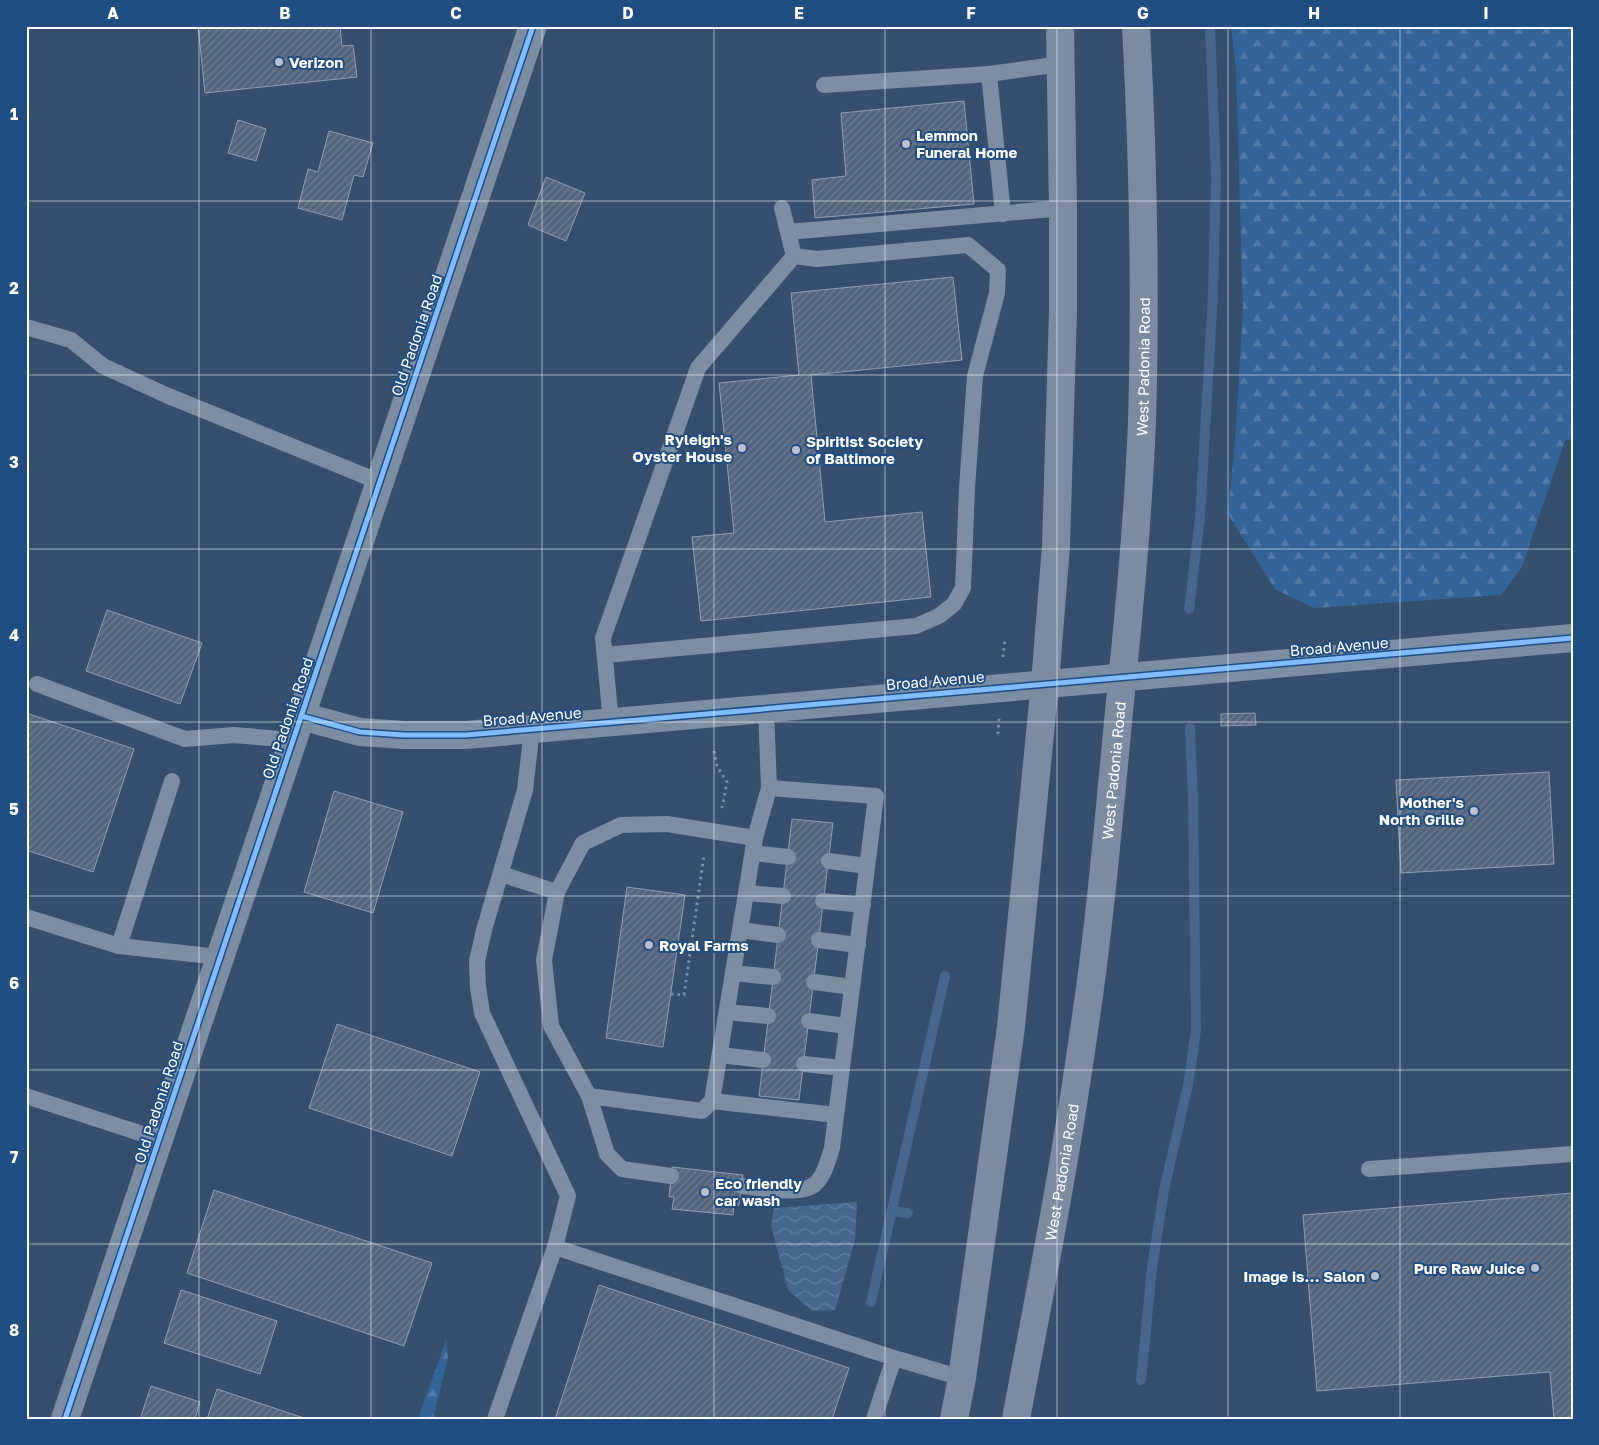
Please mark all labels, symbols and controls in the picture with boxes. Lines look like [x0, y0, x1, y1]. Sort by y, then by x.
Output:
text: A [107, 3, 119, 23]
text: B [279, 3, 291, 23]
text: C [450, 3, 462, 23]
text: D [622, 3, 634, 23]
text: E [794, 3, 804, 23]
text: F [966, 3, 976, 23]
text: G [1137, 3, 1149, 23]
text: H [1308, 3, 1320, 23]
text: I [1483, 3, 1489, 23]
place label: Verizon [289, 53, 343, 71]
marker: Verizon [273, 56, 285, 68]
text: 1 [10, 104, 18, 124]
place label: Lemmon Funeral Home [916, 126, 1017, 161]
marker: Lemmon Funeral Home [900, 138, 912, 150]
street label: Old Padonia Road [387, 272, 445, 398]
text: 2 [9, 278, 19, 298]
street label: West Padonia Road [1132, 297, 1153, 437]
place label: Ryleigh's Oyster House [632, 430, 732, 465]
place label: Spiritist Society of Baltimore [806, 432, 923, 467]
marker: Ryleigh's Oyster House [736, 442, 748, 454]
marker: Spiritist Society of Baltimore [790, 444, 802, 456]
text: 3 [9, 452, 19, 472]
text: 4 [9, 625, 19, 645]
street label: Broad Avenue [1289, 633, 1389, 659]
street label: Old Padonia Road [258, 655, 316, 781]
street label: Broad Avenue [885, 667, 985, 693]
street label: West Padonia Road [1098, 701, 1129, 841]
street label: Broad Avenue [482, 703, 582, 729]
place label: Mother's North Grille [1379, 793, 1464, 828]
text: 5 [9, 799, 19, 819]
marker: Mother's North Grille [1468, 805, 1480, 817]
place label: Royal Farms [659, 936, 749, 954]
marker: Royal Farms [643, 939, 655, 951]
text: 6 [9, 973, 19, 993]
street label: Old Padonia Road [130, 1039, 186, 1165]
street label: West Padonia Road [1041, 1102, 1082, 1242]
text: 7 [10, 1147, 19, 1167]
place label: Eco friendly car wash [715, 1174, 802, 1209]
marker: Eco friendly car wash [699, 1186, 711, 1198]
place label: Pure Raw Juice [1414, 1259, 1525, 1277]
marker: Pure Raw Juice [1529, 1262, 1541, 1274]
place label: Image is… Salon [1243, 1267, 1365, 1285]
marker: Image is… Salon [1369, 1270, 1381, 1282]
text: 8 [9, 1320, 19, 1340]

